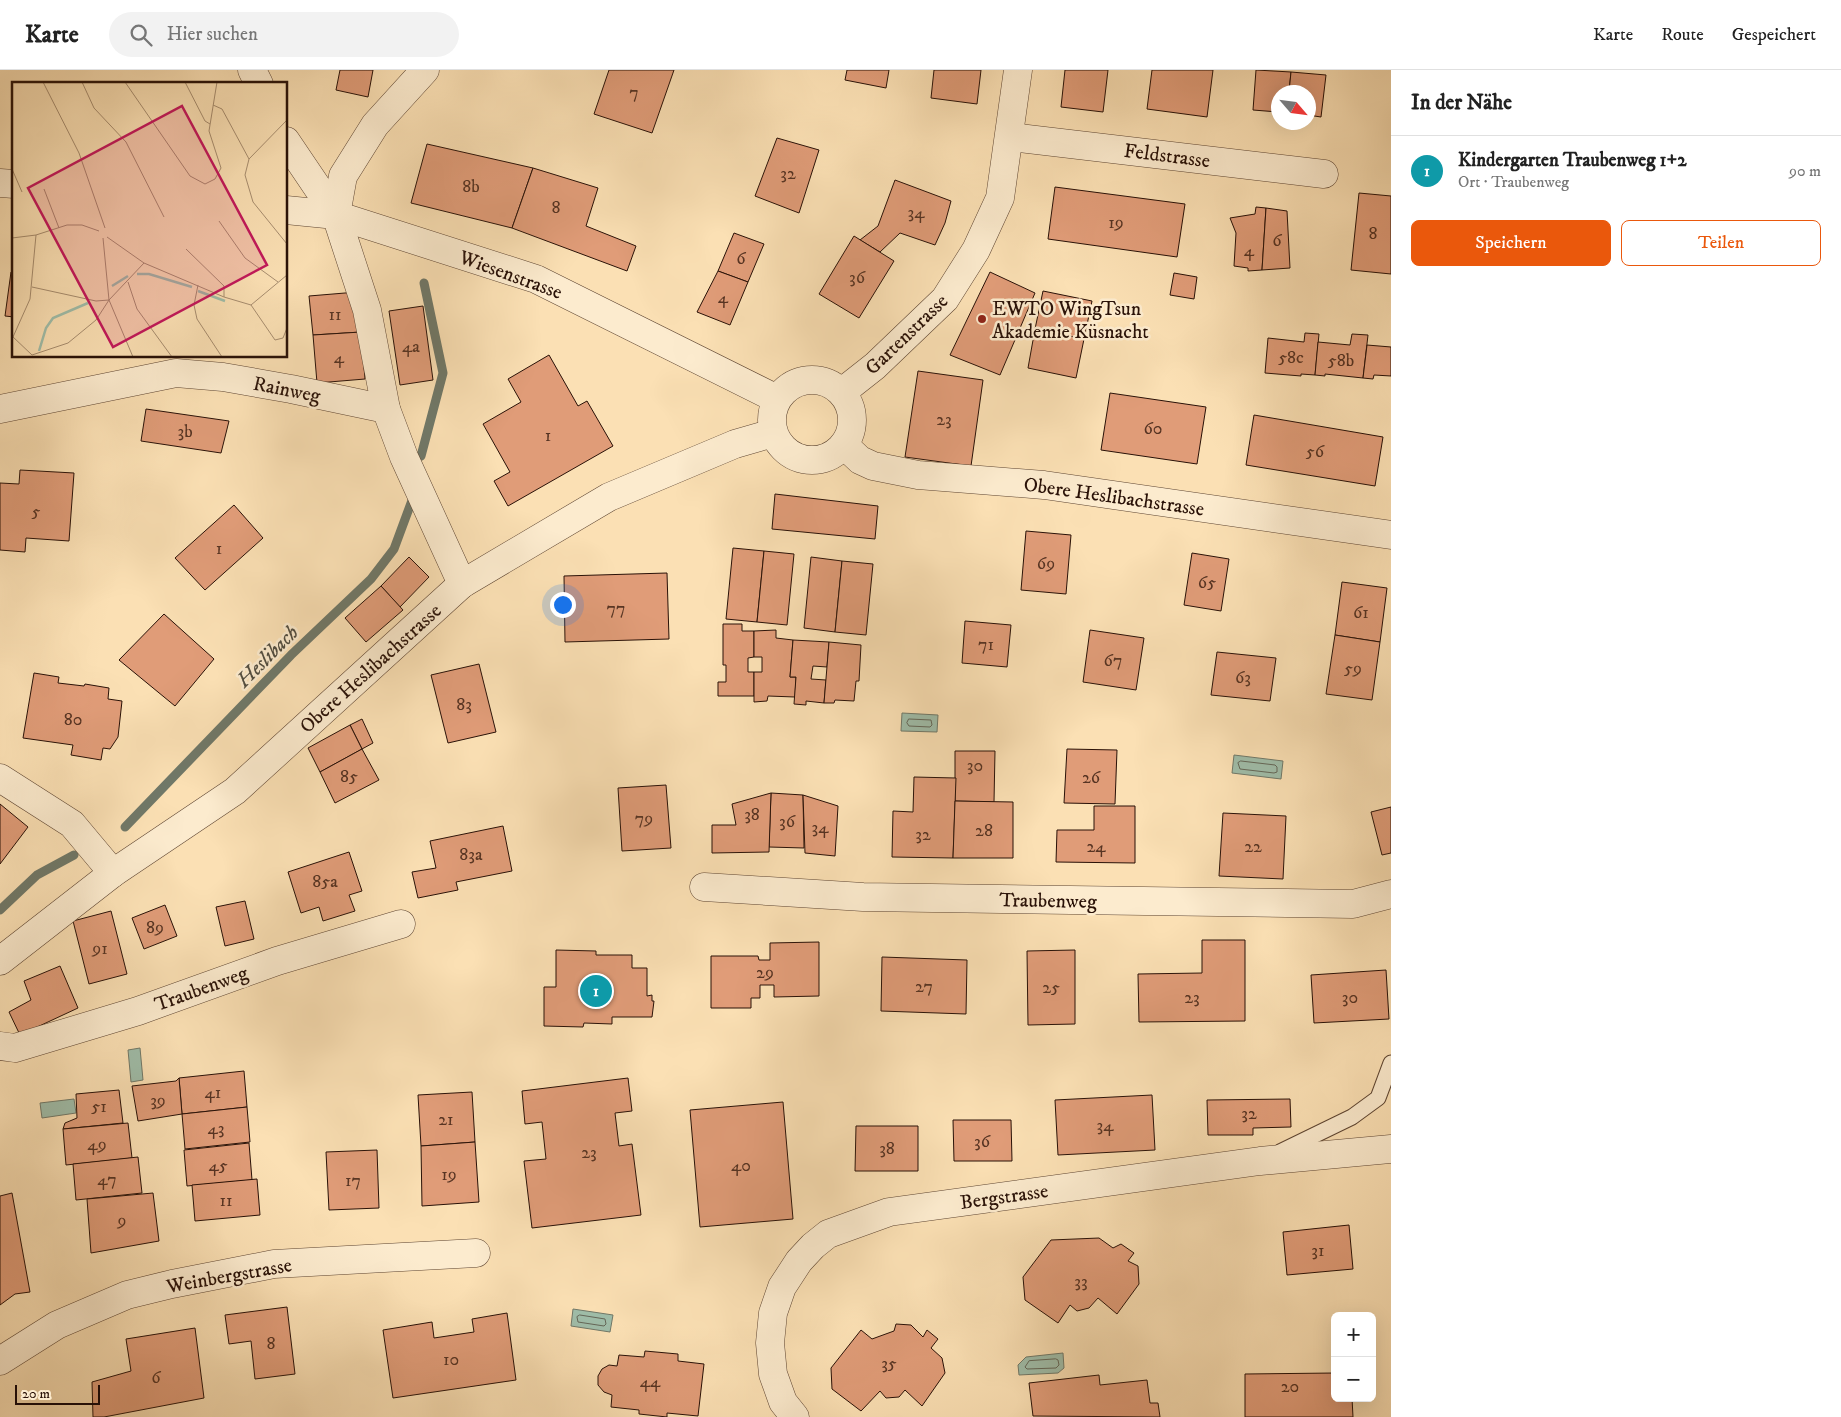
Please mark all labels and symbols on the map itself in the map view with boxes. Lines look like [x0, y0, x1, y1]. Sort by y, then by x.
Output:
inset map [12, 82, 288, 358]
house number: 7 [629, 82, 639, 104]
north arrow [1271, 85, 1316, 130]
street label: Feldstrasse [1122, 139, 1211, 174]
house number: 32 [780, 163, 796, 185]
house number: 8b [462, 176, 480, 198]
house number: 8 [551, 197, 561, 219]
house number: 34 [907, 202, 925, 224]
house number: 19 [1108, 212, 1124, 234]
house number: 8 [1368, 223, 1378, 245]
house number: 6 [1272, 230, 1282, 252]
house number: 4 [1244, 240, 1255, 262]
street label: Wiesenstrasse [455, 245, 565, 306]
house number: 6 [736, 248, 746, 270]
house number: 36 [849, 267, 866, 289]
house number: 4 [718, 287, 729, 309]
street label: Gartenstrasse [860, 289, 954, 381]
place label: EWTO WingTsun Akademie Küsnacht [992, 297, 1149, 345]
house number: 11 [328, 304, 342, 326]
marker: EWTO WingTsun Akademie Küsnacht [976, 313, 988, 325]
house number: 4a [402, 336, 420, 358]
house number: 4 [334, 347, 345, 369]
house number: 58c [1278, 347, 1304, 369]
house number: 58b [1328, 350, 1354, 372]
street label: Rainweg [251, 372, 323, 409]
house number: 23 [936, 409, 952, 431]
house number: 60 [1143, 418, 1163, 440]
house number: 3b [177, 421, 193, 443]
house number: 1 [545, 425, 551, 447]
house number: 56 [1306, 441, 1325, 463]
street label: Obere Heslibachstrasse [1022, 472, 1206, 523]
house number: 5 [32, 501, 41, 523]
house number: 1 [216, 538, 222, 560]
house number: 69 [1037, 553, 1055, 575]
house number: 65 [1198, 572, 1216, 594]
your location [550, 592, 576, 618]
house number: 77 [607, 598, 625, 620]
street label: Obere Heslibachstrasse [295, 599, 447, 739]
house number: 61 [1353, 602, 1369, 624]
water label: Heslibach [230, 620, 304, 694]
house number: 71 [978, 634, 994, 656]
house number: 67 [1104, 650, 1122, 672]
house number: 59 [1344, 658, 1362, 680]
house number: 63 [1235, 667, 1251, 689]
house number: 83 [456, 694, 472, 716]
house number: 80 [64, 709, 82, 731]
house number: 30 [967, 755, 983, 777]
house number: 85 [340, 766, 358, 788]
house number: 26 [1082, 767, 1101, 789]
house number: 38 [744, 804, 760, 826]
house number: 79 [635, 808, 653, 830]
house number: 36 [779, 811, 796, 833]
house number: 34 [811, 817, 829, 839]
house number: 28 [975, 820, 993, 842]
house number: 32 [915, 824, 931, 846]
house number: 24 [1086, 836, 1106, 858]
house number: 22 [1244, 836, 1262, 858]
house number: 83a [459, 844, 483, 866]
house number: 85a [312, 871, 338, 893]
street label: Traubenweg [999, 888, 1097, 915]
house number: 89 [146, 917, 164, 939]
house number: 91 [91, 938, 108, 960]
street label: Traubenweg [151, 961, 252, 1018]
house number: 29 [756, 962, 774, 984]
pin: 1 [580, 972, 612, 1010]
house number: 27 [915, 976, 933, 998]
house number: 25 [1042, 977, 1060, 999]
house number: 23 [1184, 987, 1200, 1009]
house number: 30 [1342, 987, 1358, 1009]
house number: 41 [205, 1082, 221, 1104]
house number: 39 [150, 1090, 166, 1112]
house number: 51 [91, 1096, 107, 1118]
house number: 32 [1241, 1103, 1257, 1125]
house number: 21 [438, 1109, 454, 1131]
house number: 34 [1096, 1115, 1114, 1137]
house number: 43 [207, 1118, 225, 1140]
house number: 36 [974, 1131, 991, 1153]
house number: 49 [87, 1134, 107, 1156]
house number: 38 [879, 1138, 895, 1160]
house number: 23 [581, 1142, 597, 1164]
house number: 45 [208, 1155, 228, 1177]
house number: 40 [731, 1155, 751, 1177]
house number: 19 [441, 1164, 457, 1186]
house number: 47 [97, 1169, 117, 1191]
house number: 17 [345, 1170, 361, 1192]
street label: Bergstrasse [959, 1179, 1050, 1216]
house number: 11 [219, 1190, 233, 1212]
house number: 9 [117, 1210, 126, 1232]
house number: 31 [1311, 1240, 1325, 1262]
street label: Weinbergstrasse [164, 1253, 294, 1300]
house number: 33 [1074, 1271, 1088, 1293]
house number: 8 [266, 1333, 276, 1355]
house number: 10 [443, 1349, 459, 1371]
house number: 35 [881, 1353, 897, 1375]
house number: 6 [151, 1367, 161, 1389]
house number: 44 [640, 1371, 661, 1393]
house number: 20 [1281, 1376, 1299, 1398]
scale bar [15, 1382, 100, 1405]

